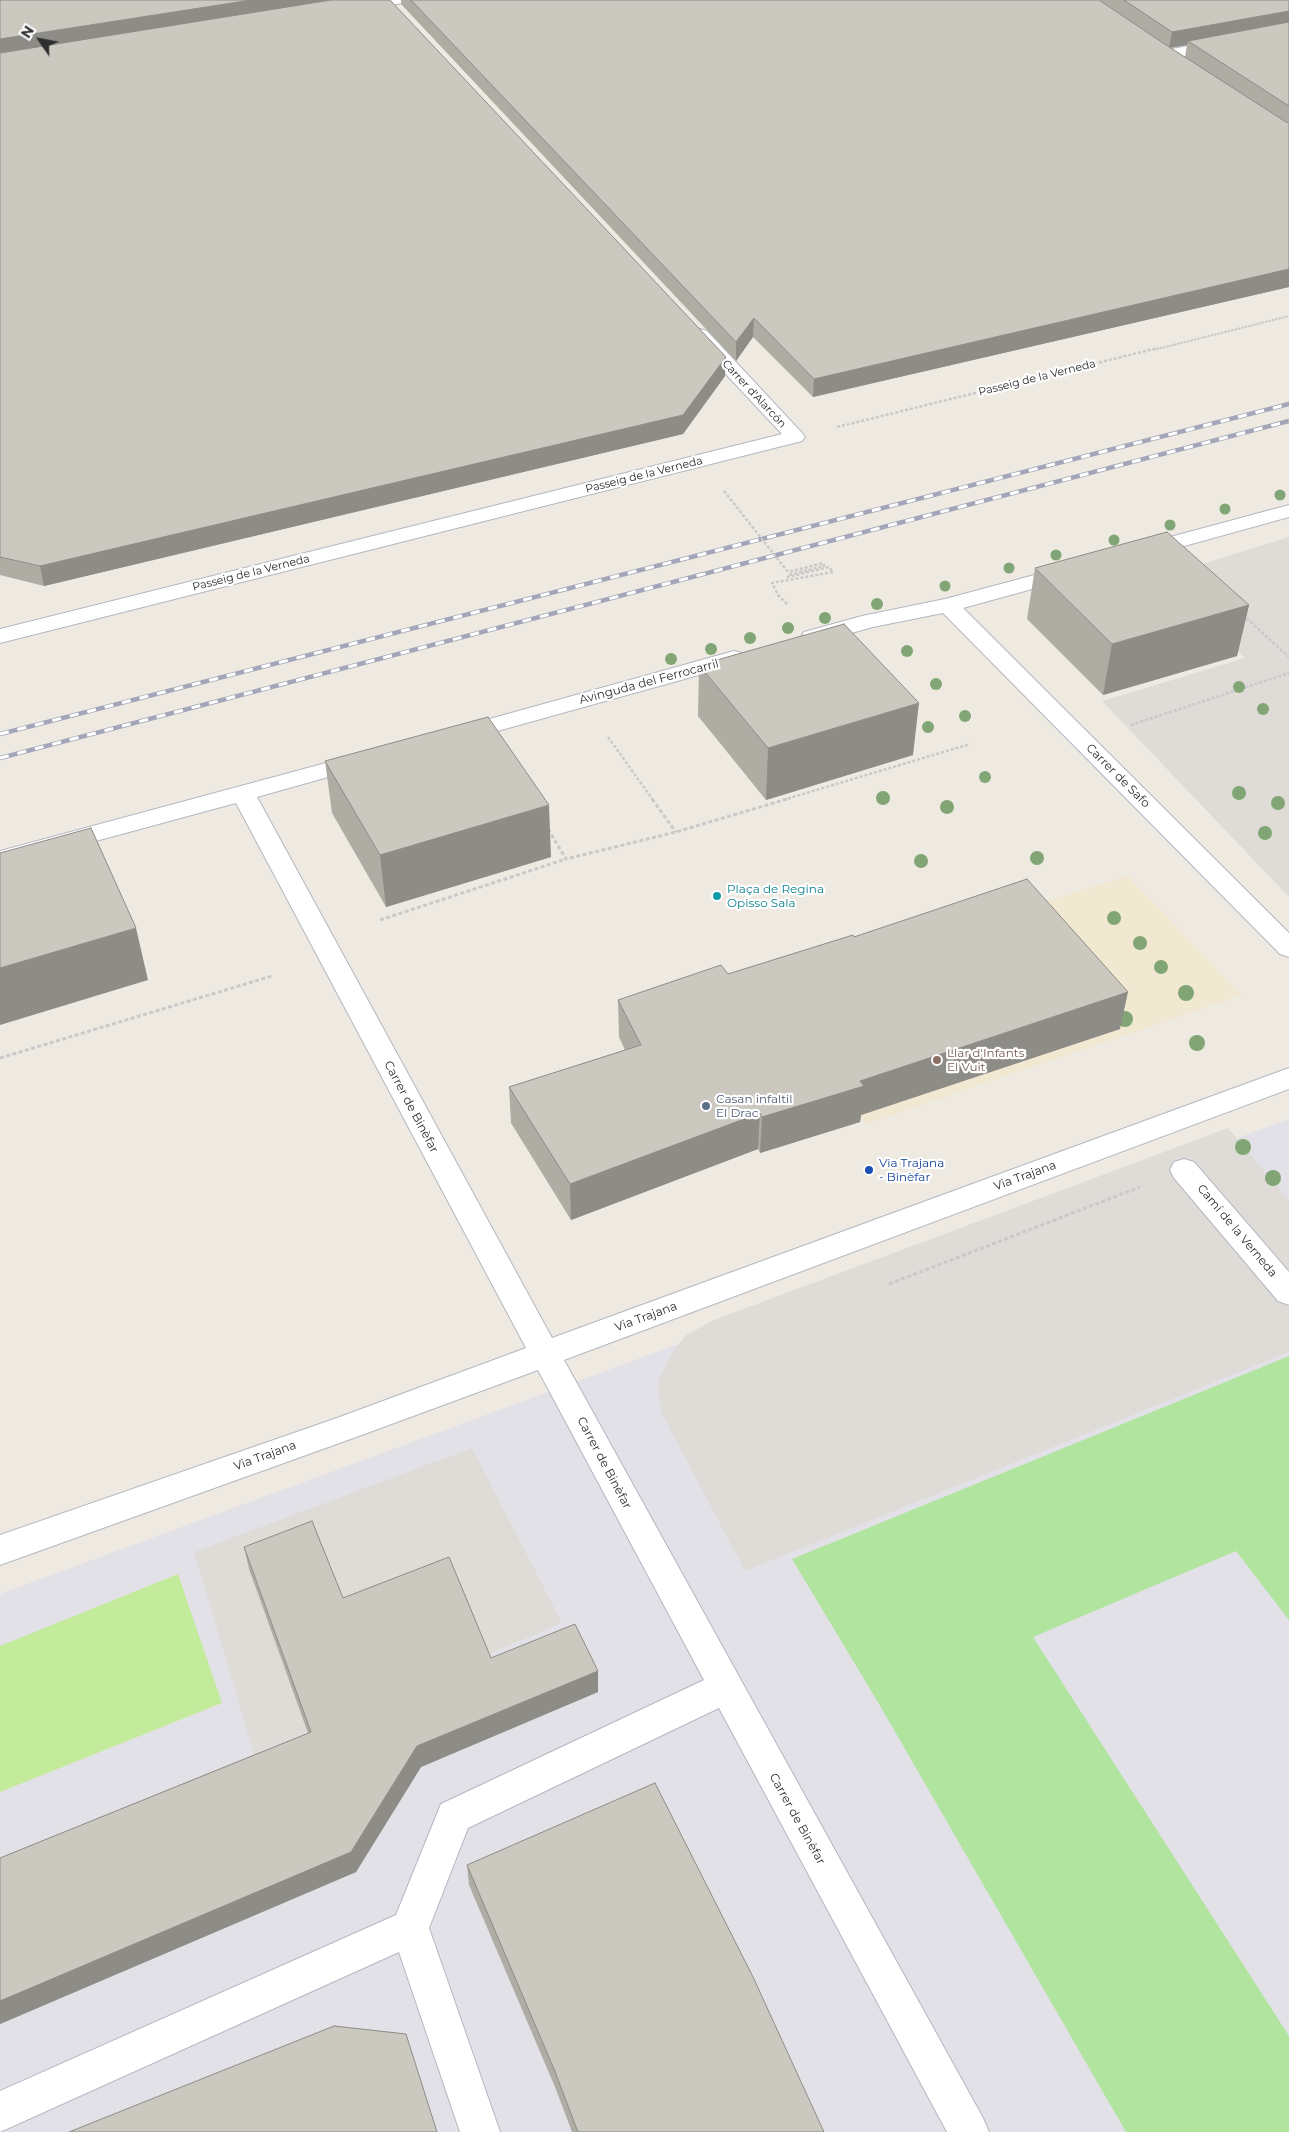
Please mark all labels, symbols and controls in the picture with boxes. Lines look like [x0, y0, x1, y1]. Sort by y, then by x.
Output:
north arrow [15, 15, 65, 65]
text: N [17, 22, 38, 41]
street label: Carrer d'Alarcón [719, 357, 789, 431]
street label: Passeig de la Verneda [977, 357, 1097, 399]
street label: Passeig de la Verneda [584, 454, 704, 496]
street label: Passeig de la Verneda [191, 552, 311, 594]
street label: Avinguda del Ferrocarril [578, 656, 720, 708]
street label: Carrer de Safo [1083, 741, 1153, 811]
place label: Plaça de Regina Opisso Sala [727, 882, 824, 910]
marker: Plaça de Regina Opisso Sala [711, 890, 723, 902]
place label: Llar d'Infants El Vuit [947, 1046, 1024, 1074]
marker: Llar d'Infants El Vuit [931, 1054, 943, 1066]
street label: Carrer de Binèfar [381, 1059, 441, 1155]
place label: Casan infaltil El Drac [716, 1092, 793, 1120]
marker: Casan infaltil El Drac [700, 1100, 712, 1112]
place label: Via Trajana - Binèfar [879, 1156, 944, 1184]
street label: Via Trajana [992, 1158, 1058, 1194]
marker: Via Trajana - Binèfar [863, 1164, 875, 1176]
street label: Camí de la Verneda [1194, 1182, 1280, 1280]
street label: Via Trajana [613, 1299, 679, 1335]
street label: Carrer de Binèfar [574, 1415, 634, 1511]
street label: Via Trajana [232, 1438, 298, 1474]
street label: Carrer de Binèfar [766, 1771, 828, 1867]

